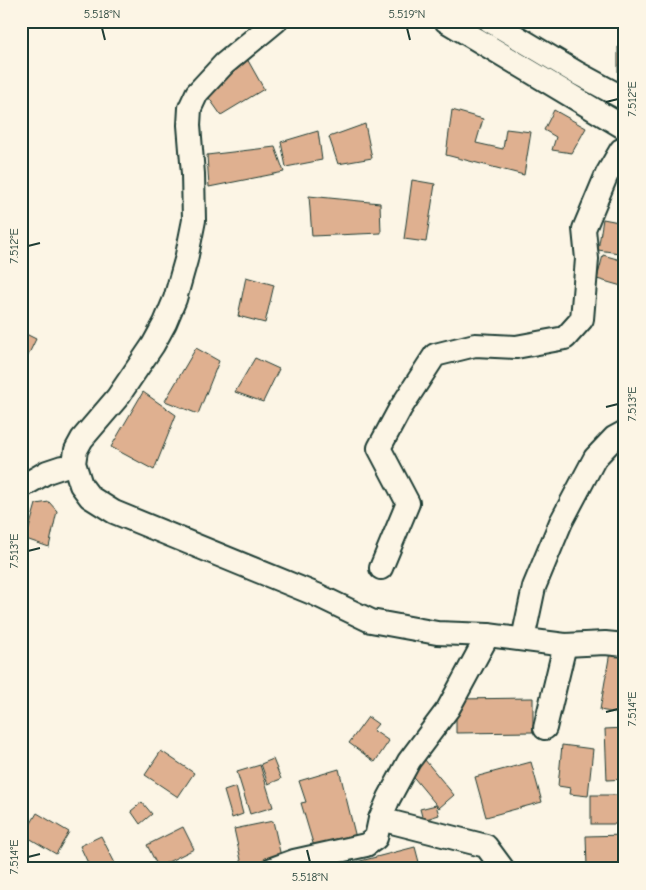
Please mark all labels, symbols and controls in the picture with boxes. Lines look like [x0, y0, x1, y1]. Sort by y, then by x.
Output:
text: 5.518°N [84, 7, 120, 21]
text: 5.519°N [389, 7, 425, 21]
text: 7.512°E [625, 81, 639, 117]
text: 7.512°E [7, 228, 21, 264]
text: 7.513°E [625, 386, 639, 422]
text: 7.513°E [7, 533, 21, 569]
text: 7.514°E [625, 692, 639, 726]
text: 7.514°E [7, 840, 21, 874]
text: 5.518°N [292, 870, 328, 884]

